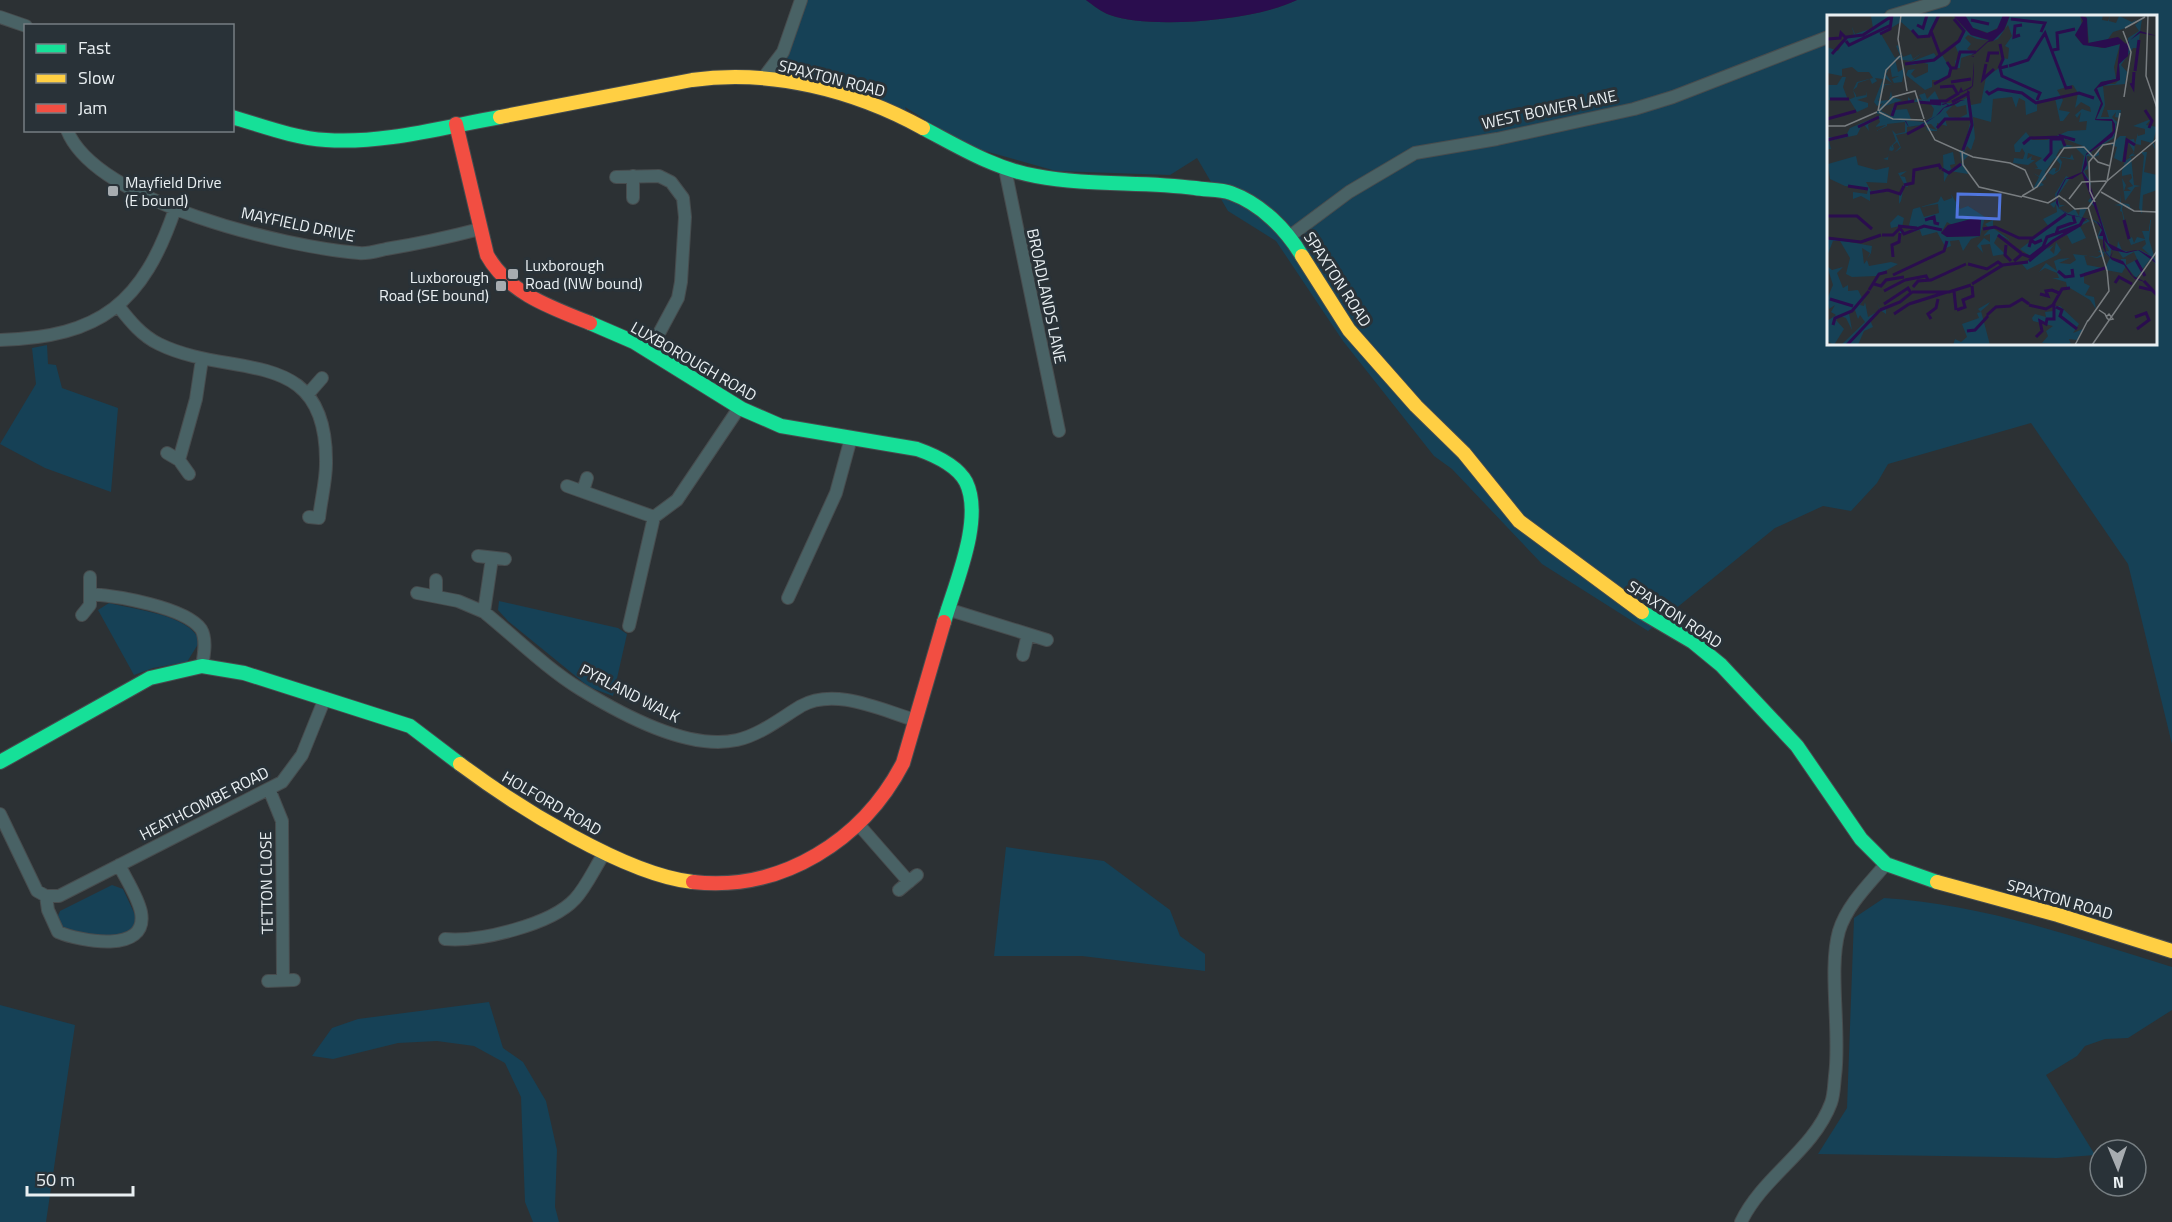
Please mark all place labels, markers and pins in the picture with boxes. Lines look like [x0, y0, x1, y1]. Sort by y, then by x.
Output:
place label: Mayfield Drive (E bound) [125, 170, 222, 212]
marker: Mayfield Drive (E bound) [106, 184, 120, 198]
place label: Luxborough Road (NW bound) [525, 253, 643, 295]
place label: Luxborough Road (SE bound) [379, 265, 489, 307]
marker: Luxborough Road (NW bound) [506, 267, 520, 281]
marker: Luxborough Road (SE bound) [494, 279, 508, 293]

